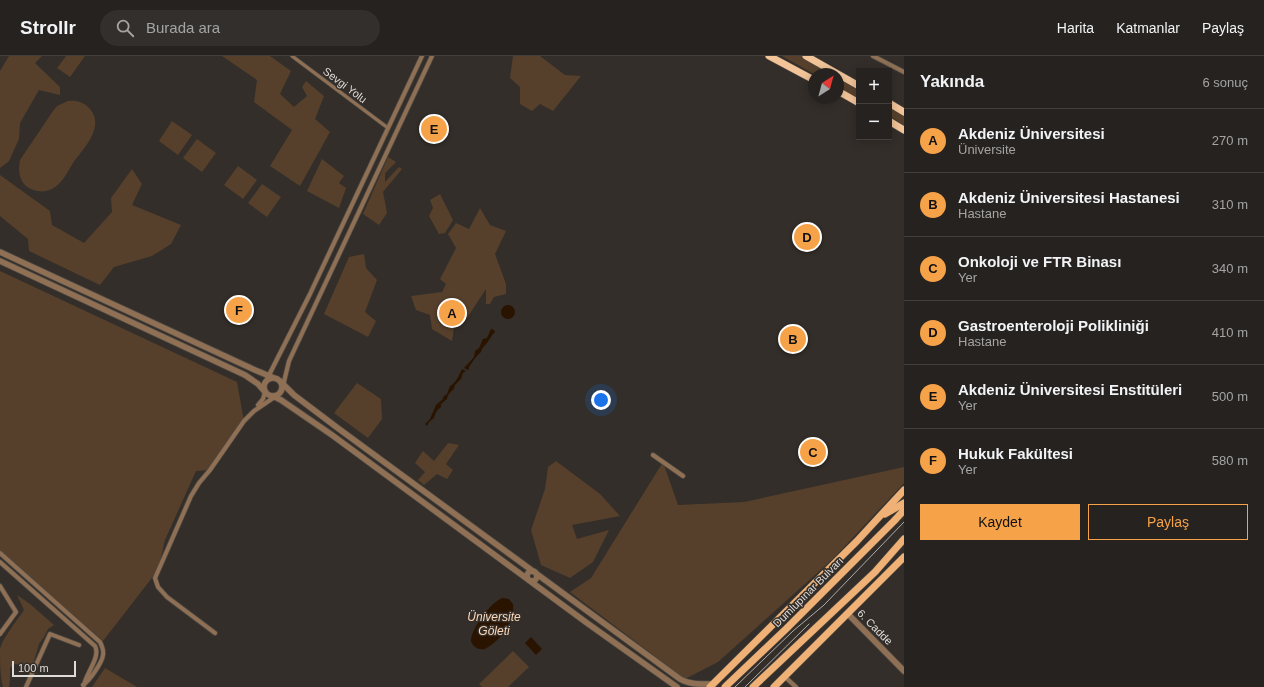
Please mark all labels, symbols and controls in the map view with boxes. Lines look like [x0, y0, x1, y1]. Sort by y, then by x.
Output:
search box [100, 10, 380, 46]
text: Strollr [20, 17, 76, 38]
icon: search [114, 17, 136, 39]
text: Burada ara [146, 19, 220, 36]
text: Harita [1057, 20, 1094, 36]
text: Katmanlar [1116, 20, 1180, 36]
text: Paylaş [1202, 20, 1244, 36]
street label: Sevgi Yolu [321, 65, 369, 105]
north arrow [808, 68, 844, 104]
map controls [856, 68, 892, 140]
button: + [856, 68, 892, 104]
text: Yakında [920, 72, 984, 91]
text: 6 sonuç [1202, 75, 1248, 90]
button: − [856, 104, 892, 140]
pin: E [421, 114, 447, 144]
text: Akdeniz Üniversitesi [958, 125, 1105, 142]
text: A [928, 133, 938, 148]
text: 270 m [1212, 133, 1248, 148]
text: Üniversite [958, 142, 1016, 157]
text: Akdeniz Üniversitesi Hastanesi [958, 189, 1180, 206]
text: B [928, 197, 938, 212]
text: 310 m [1212, 197, 1248, 212]
text: Hastane [958, 206, 1006, 221]
pin: D [794, 222, 820, 252]
text: Onkoloji ve FTR Binası [958, 253, 1121, 270]
text: C [928, 261, 938, 276]
text: 340 m [1212, 261, 1248, 276]
text: Yer [958, 270, 977, 285]
pin: F [226, 295, 252, 325]
pin: A [439, 298, 465, 328]
text: Gastroenteroloji Polikliniği [958, 317, 1149, 334]
pin: B [780, 324, 806, 354]
text: D [928, 325, 938, 340]
text: 410 m [1212, 325, 1248, 340]
text: Hastane [958, 334, 1006, 349]
text: Akdeniz Üniversitesi Enstitüleri [958, 381, 1182, 398]
text: E [929, 389, 937, 404]
text: 500 m [1212, 389, 1248, 404]
your location [591, 390, 611, 410]
text: Yer [958, 398, 977, 413]
pin: C [800, 437, 826, 467]
text: Hukuk Fakültesi [958, 445, 1073, 462]
text: F [929, 453, 937, 468]
text: 580 m [1212, 453, 1248, 468]
text: Yer [958, 462, 977, 477]
button: Kaydet [920, 504, 1080, 540]
button: Paylaş [1088, 504, 1248, 540]
street label: Dumlupınar Bulvarı [770, 554, 846, 630]
street label: 6. Cadde [855, 607, 895, 647]
water label: Üniversite Göleti [467, 610, 521, 638]
scale bar [12, 659, 76, 678]
text: 100 m [18, 662, 49, 674]

